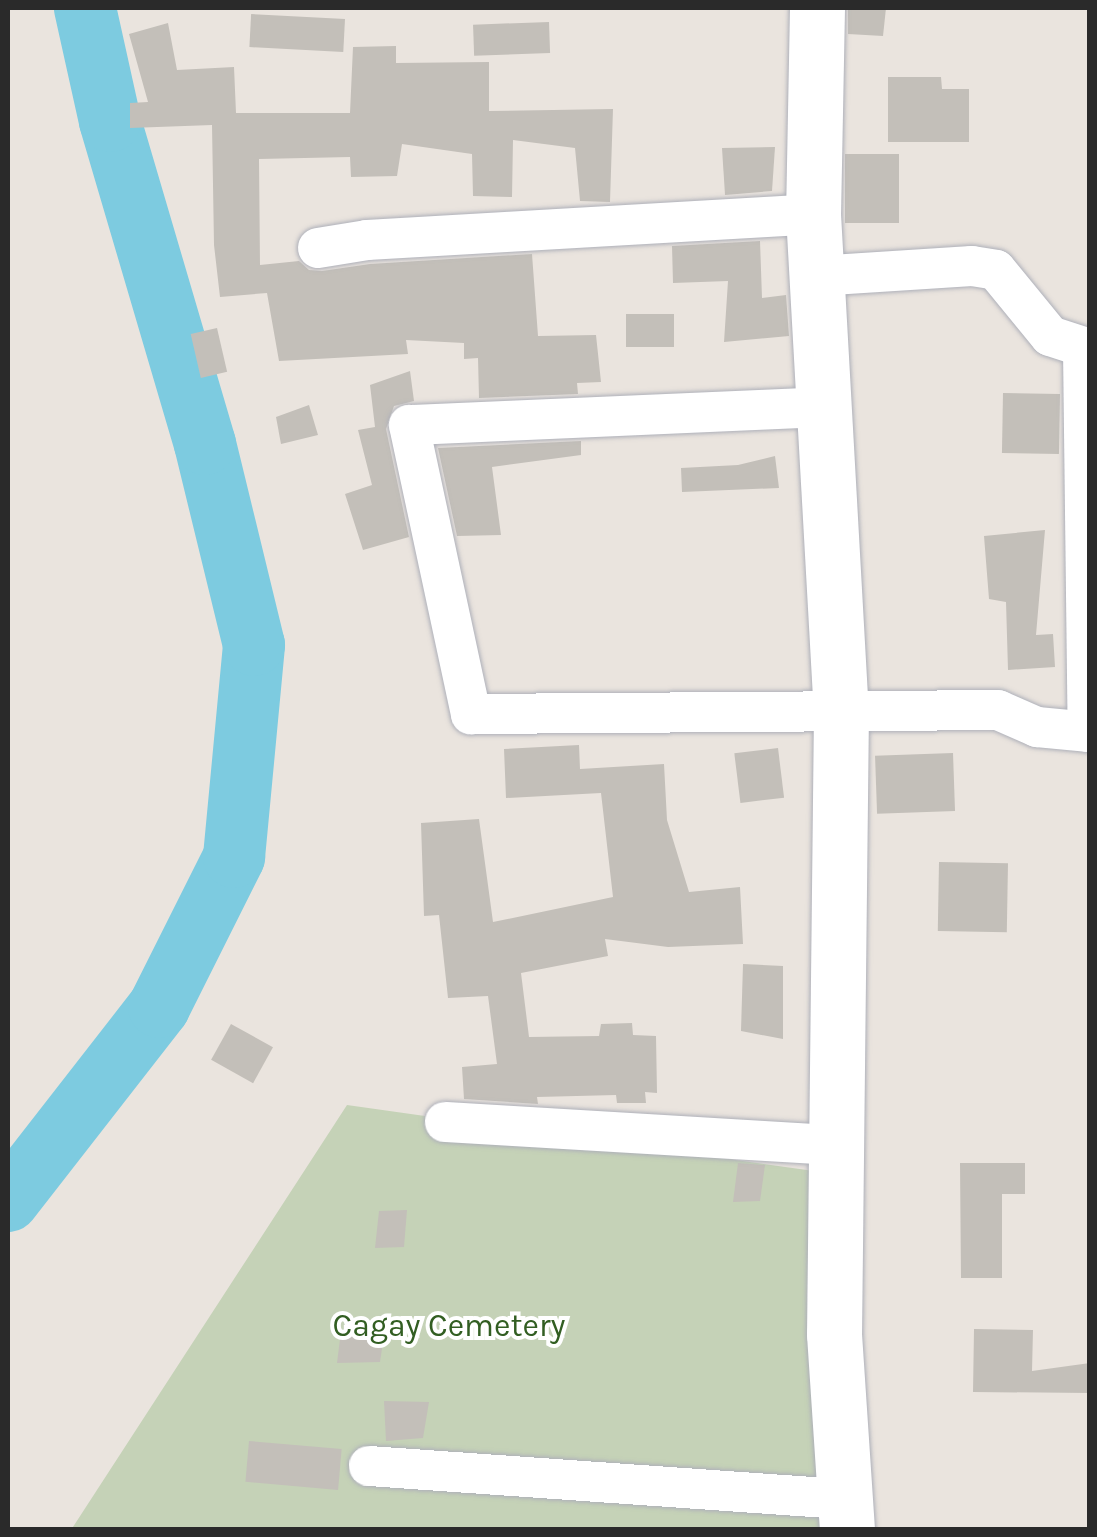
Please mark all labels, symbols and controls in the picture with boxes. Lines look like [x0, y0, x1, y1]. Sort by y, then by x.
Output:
park label: Cagay Cemetery [333, 1307, 565, 1345]

